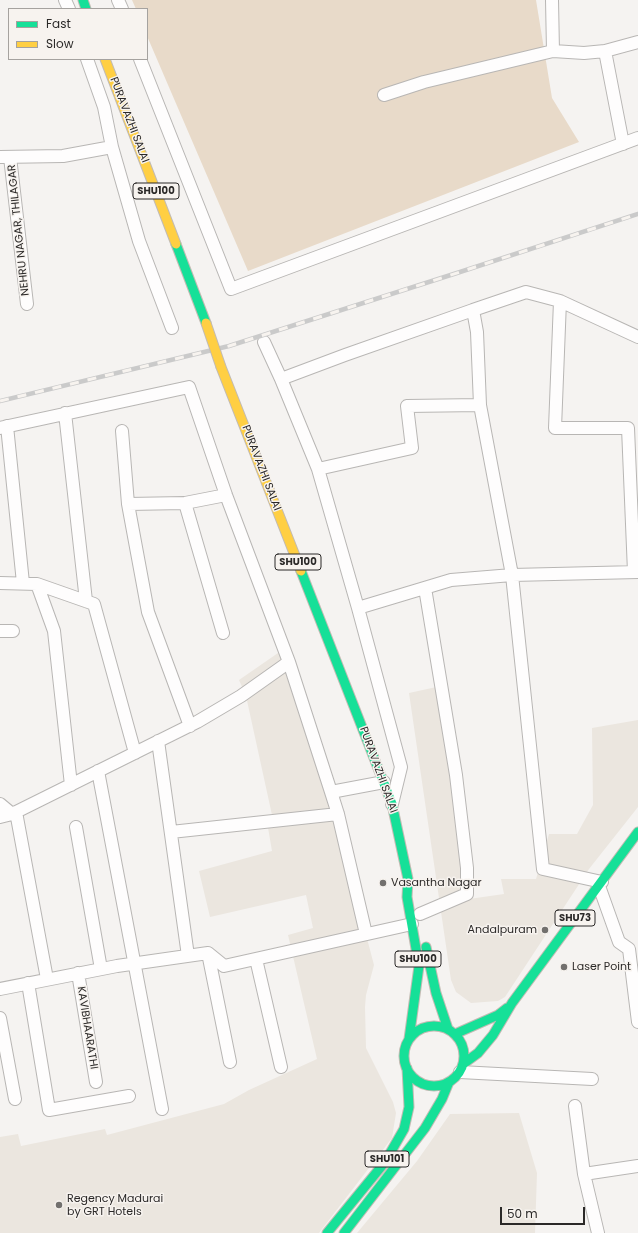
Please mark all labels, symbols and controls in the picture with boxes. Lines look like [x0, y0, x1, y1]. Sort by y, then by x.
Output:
legend [8, 8, 148, 60]
text: Fast [46, 15, 71, 32]
text: Slow [46, 35, 74, 52]
street label: PURAVAZHI SALAI [107, 75, 151, 165]
street label: NEHRU NAGAR, THILAGAR [6, 164, 32, 296]
road number: SHU100 [133, 183, 179, 199]
street label: PURAVAZHI SALAI [239, 423, 283, 513]
road number: SHU100 [275, 554, 321, 570]
street label: PURAVAZHI SALAI [356, 725, 400, 815]
place label: Vasantha Nagar [391, 876, 482, 890]
marker: Vasantha Nagar [378, 878, 388, 888]
road number: SHU73 [555, 910, 595, 926]
place label: Andalpuram [468, 923, 537, 937]
marker: Andalpuram [540, 925, 550, 935]
road number: SHU100 [395, 951, 441, 967]
place label: Laser Point [572, 960, 631, 974]
marker: Laser Point [559, 962, 569, 972]
street label: KAVIBHAARATHI [74, 986, 100, 1070]
road number: SHU101 [365, 1151, 409, 1167]
place label: Regency Madurai by GRT Hotels [67, 1192, 163, 1218]
scale bar [502, 1199, 587, 1225]
marker: Regency Madurai by GRT Hotels [54, 1200, 64, 1210]
text: 50 m [507, 1205, 538, 1222]

